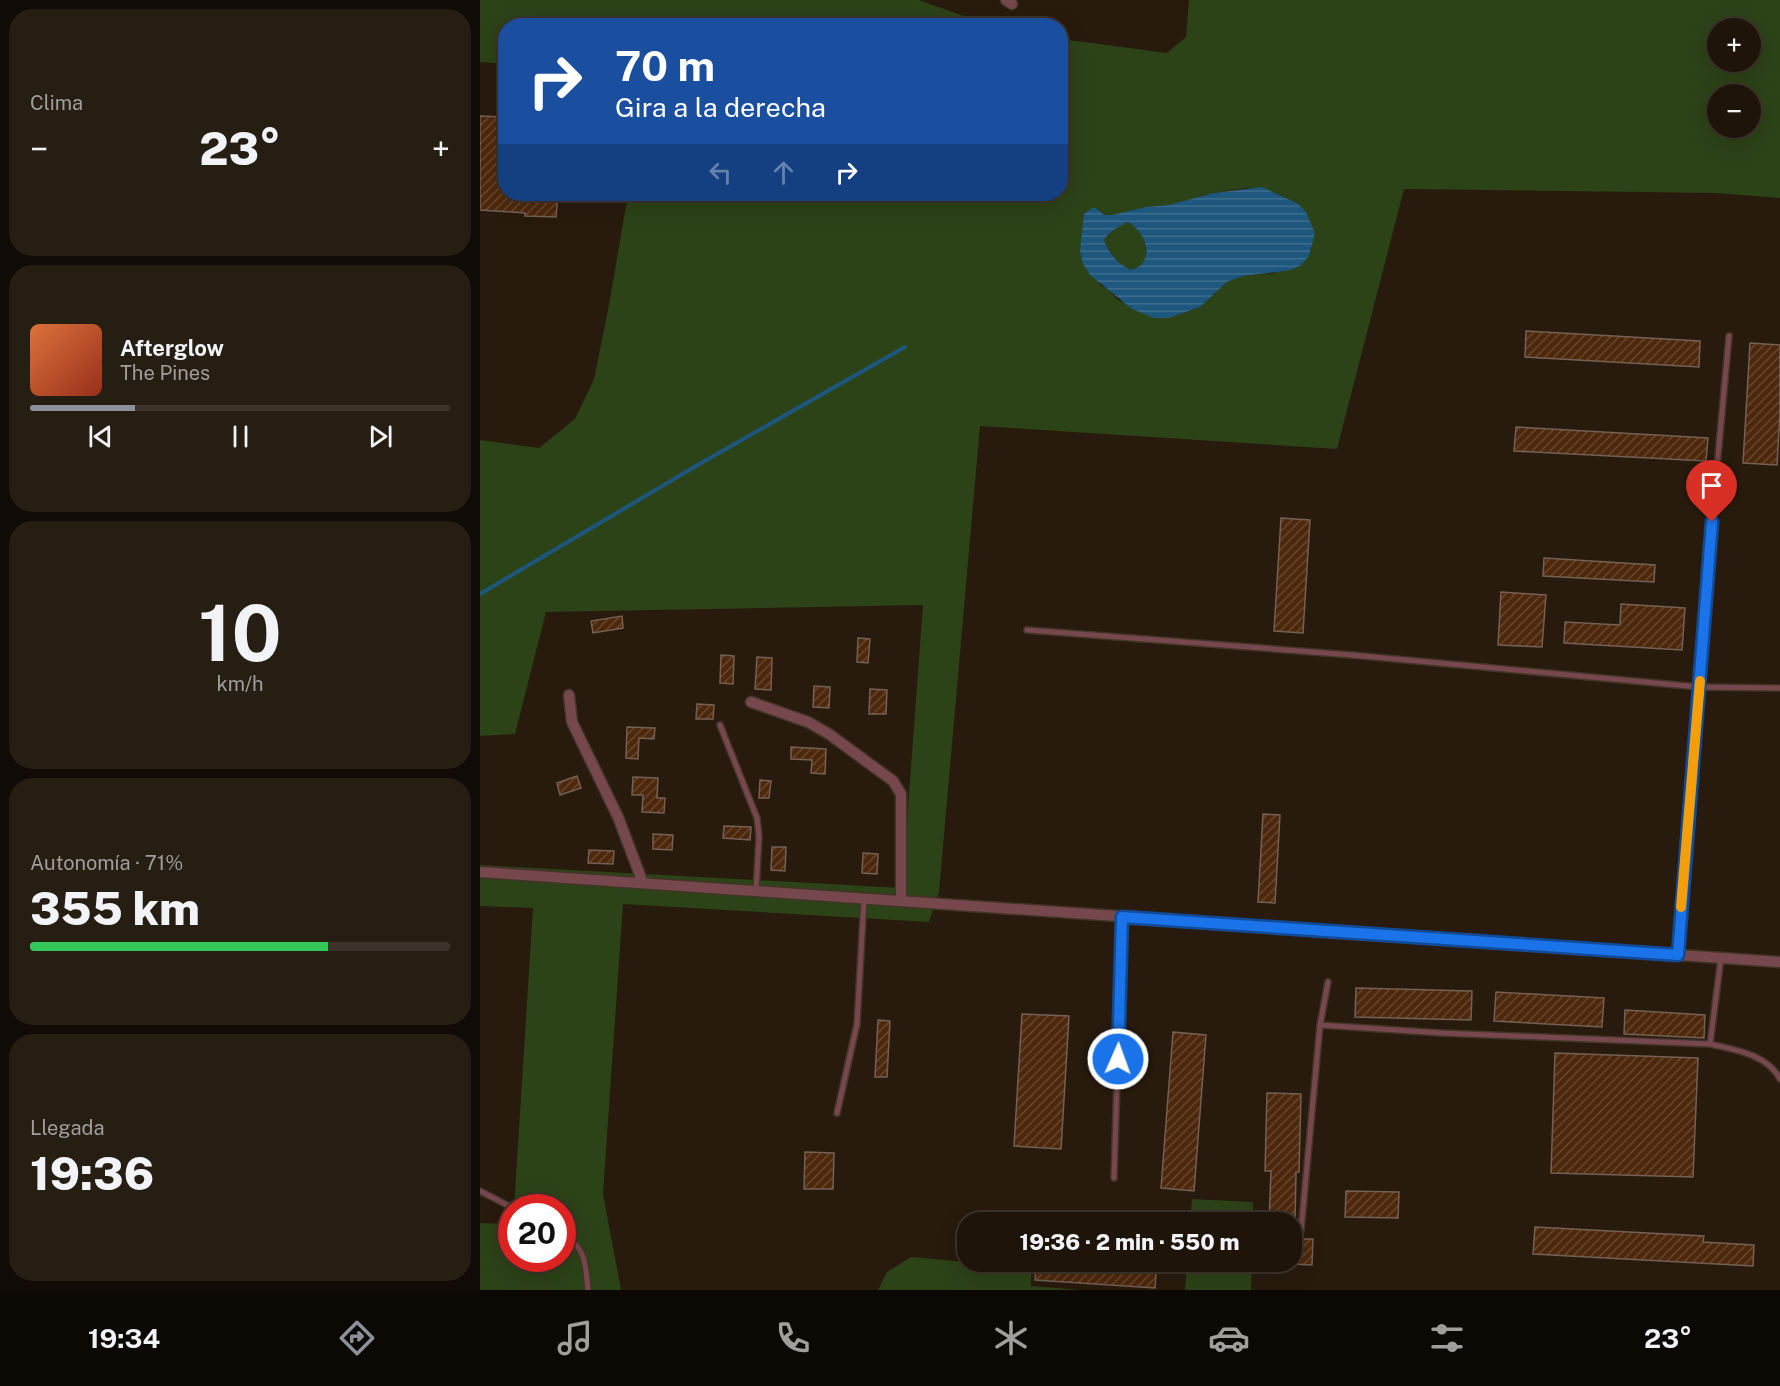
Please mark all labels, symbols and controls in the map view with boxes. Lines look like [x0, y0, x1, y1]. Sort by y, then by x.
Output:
map controls [1707, 18, 1761, 138]
button: + [1707, 18, 1761, 72]
text: 70 m [615, 41, 715, 90]
icon: right [516, 42, 594, 120]
button: − [1707, 84, 1761, 138]
text: Clima [30, 91, 83, 115]
text: Gira a la derecha [615, 91, 826, 123]
text: 23° [199, 122, 281, 175]
text: − [30, 130, 48, 168]
text: + [432, 130, 450, 168]
icon: left [704, 156, 737, 189]
icon: ahead [767, 156, 800, 189]
icon: right [830, 156, 863, 189]
text: Afterglow [120, 335, 224, 361]
text: The Pines [120, 361, 210, 385]
icon: previous [84, 420, 117, 453]
icon: pause [224, 420, 257, 453]
icon: next [364, 420, 397, 453]
pin [1686, 460, 1737, 522]
icon: arrive [1695, 469, 1728, 502]
text: 10 [198, 587, 282, 679]
text: km/h [216, 672, 264, 696]
text: Autonomía · 71% [30, 851, 183, 875]
text: 355 km [30, 882, 200, 935]
position arrow [1086, 1027, 1150, 1091]
text: Llegada [30, 1116, 105, 1140]
text: 19:36 [30, 1147, 154, 1200]
speed limit sign: 20 [498, 1194, 576, 1272]
text: 19:36 · 2 min · 550 m [1020, 1229, 1239, 1255]
icon: directions [336, 1317, 378, 1359]
icon: music [554, 1317, 596, 1359]
icon: phone [772, 1317, 814, 1359]
icon: climate [990, 1317, 1032, 1359]
icon: car [1208, 1317, 1250, 1359]
icon: filters [1426, 1317, 1468, 1359]
text: 19:34 [88, 1322, 160, 1354]
text: 23° [1644, 1322, 1692, 1354]

